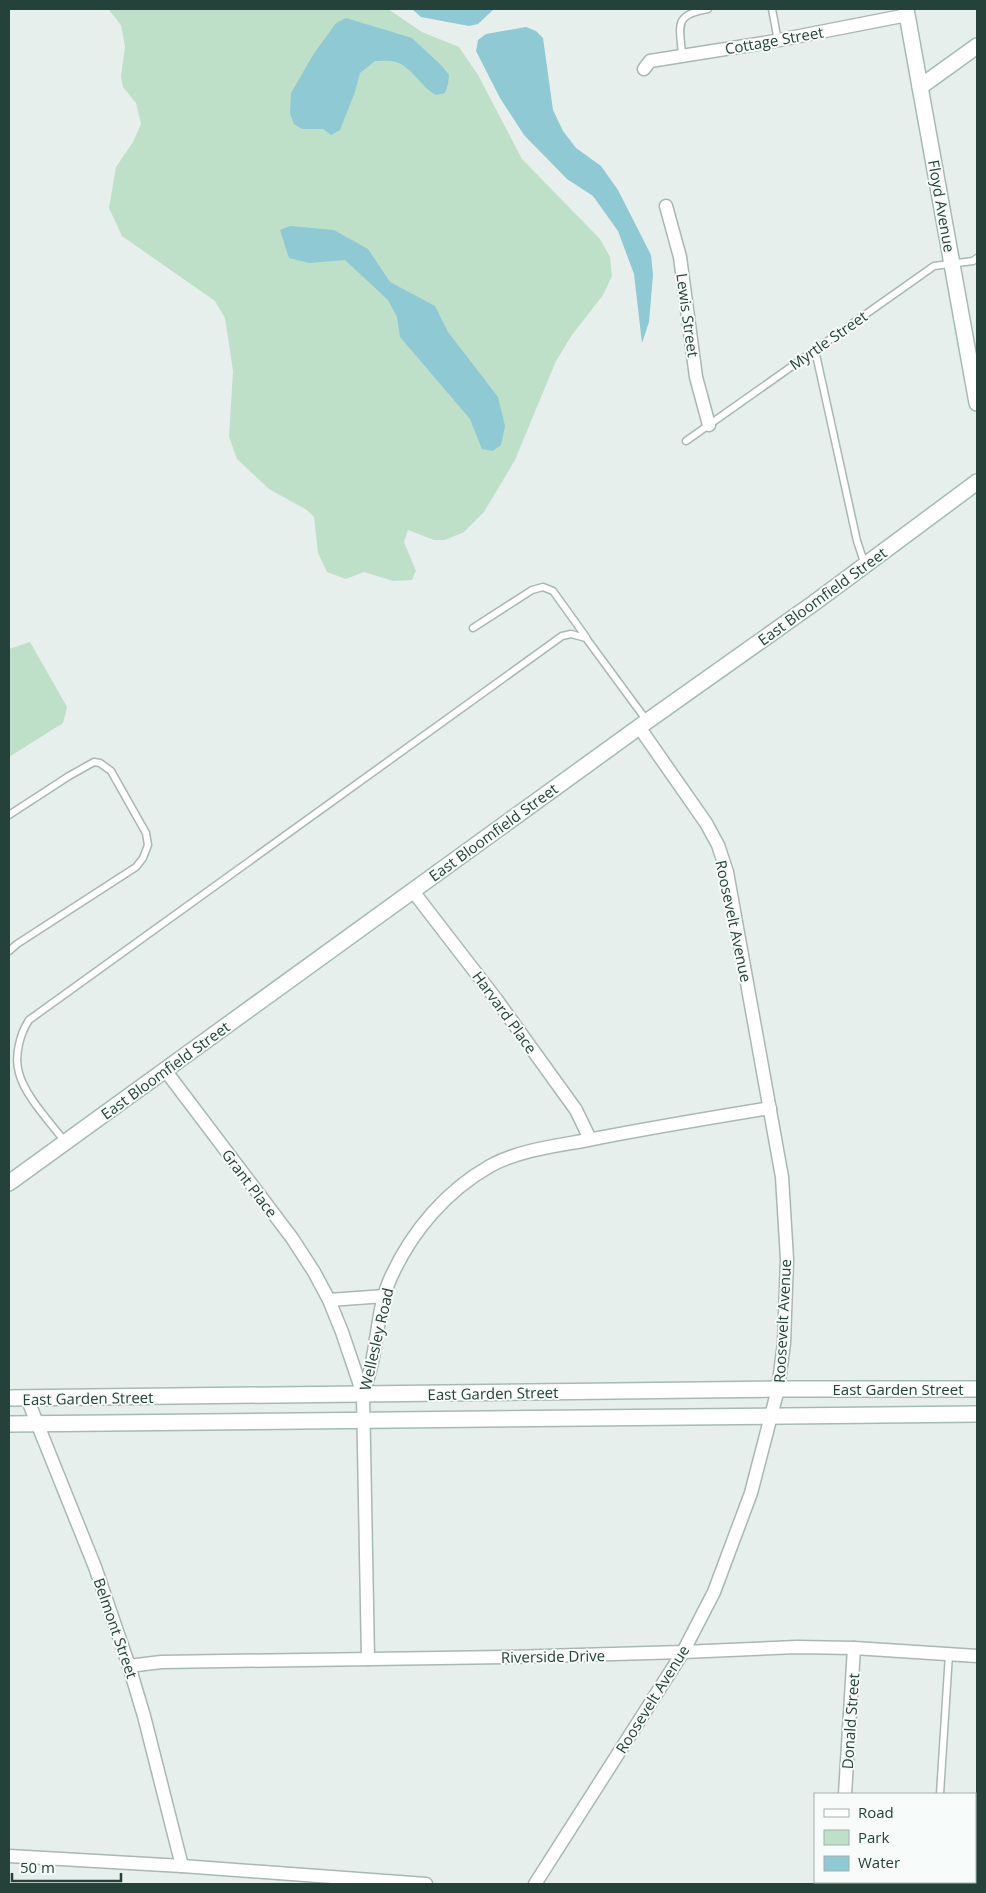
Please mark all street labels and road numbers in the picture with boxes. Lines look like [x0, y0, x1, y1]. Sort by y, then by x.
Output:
street label: Cottage Street [723, 21, 825, 59]
street label: Floyd Avenue [924, 158, 960, 254]
street label: Lewis Street [672, 272, 704, 358]
street label: Myrtle Street [785, 306, 871, 374]
street label: East Bloomfield Street [754, 543, 890, 649]
street label: East Bloomfield Street [425, 779, 561, 885]
street label: Roosevelt Avenue [711, 858, 757, 984]
street label: Harvard Place [468, 967, 542, 1057]
street label: East Bloomfield Street [97, 1017, 233, 1123]
street label: Grant Place [218, 1145, 282, 1221]
street label: Roosevelt Avenue [769, 1259, 795, 1383]
street label: Wellesley Road [354, 1286, 398, 1392]
street label: East Garden Street [832, 1379, 964, 1399]
street label: East Garden Street [427, 1382, 559, 1404]
street label: East Garden Street [22, 1387, 154, 1409]
street label: Belmont Street [89, 1575, 143, 1681]
street label: Roosevelt Avenue [611, 1641, 693, 1757]
street label: Riverside Drive [501, 1645, 605, 1667]
street label: Donald Street [837, 1672, 863, 1770]

